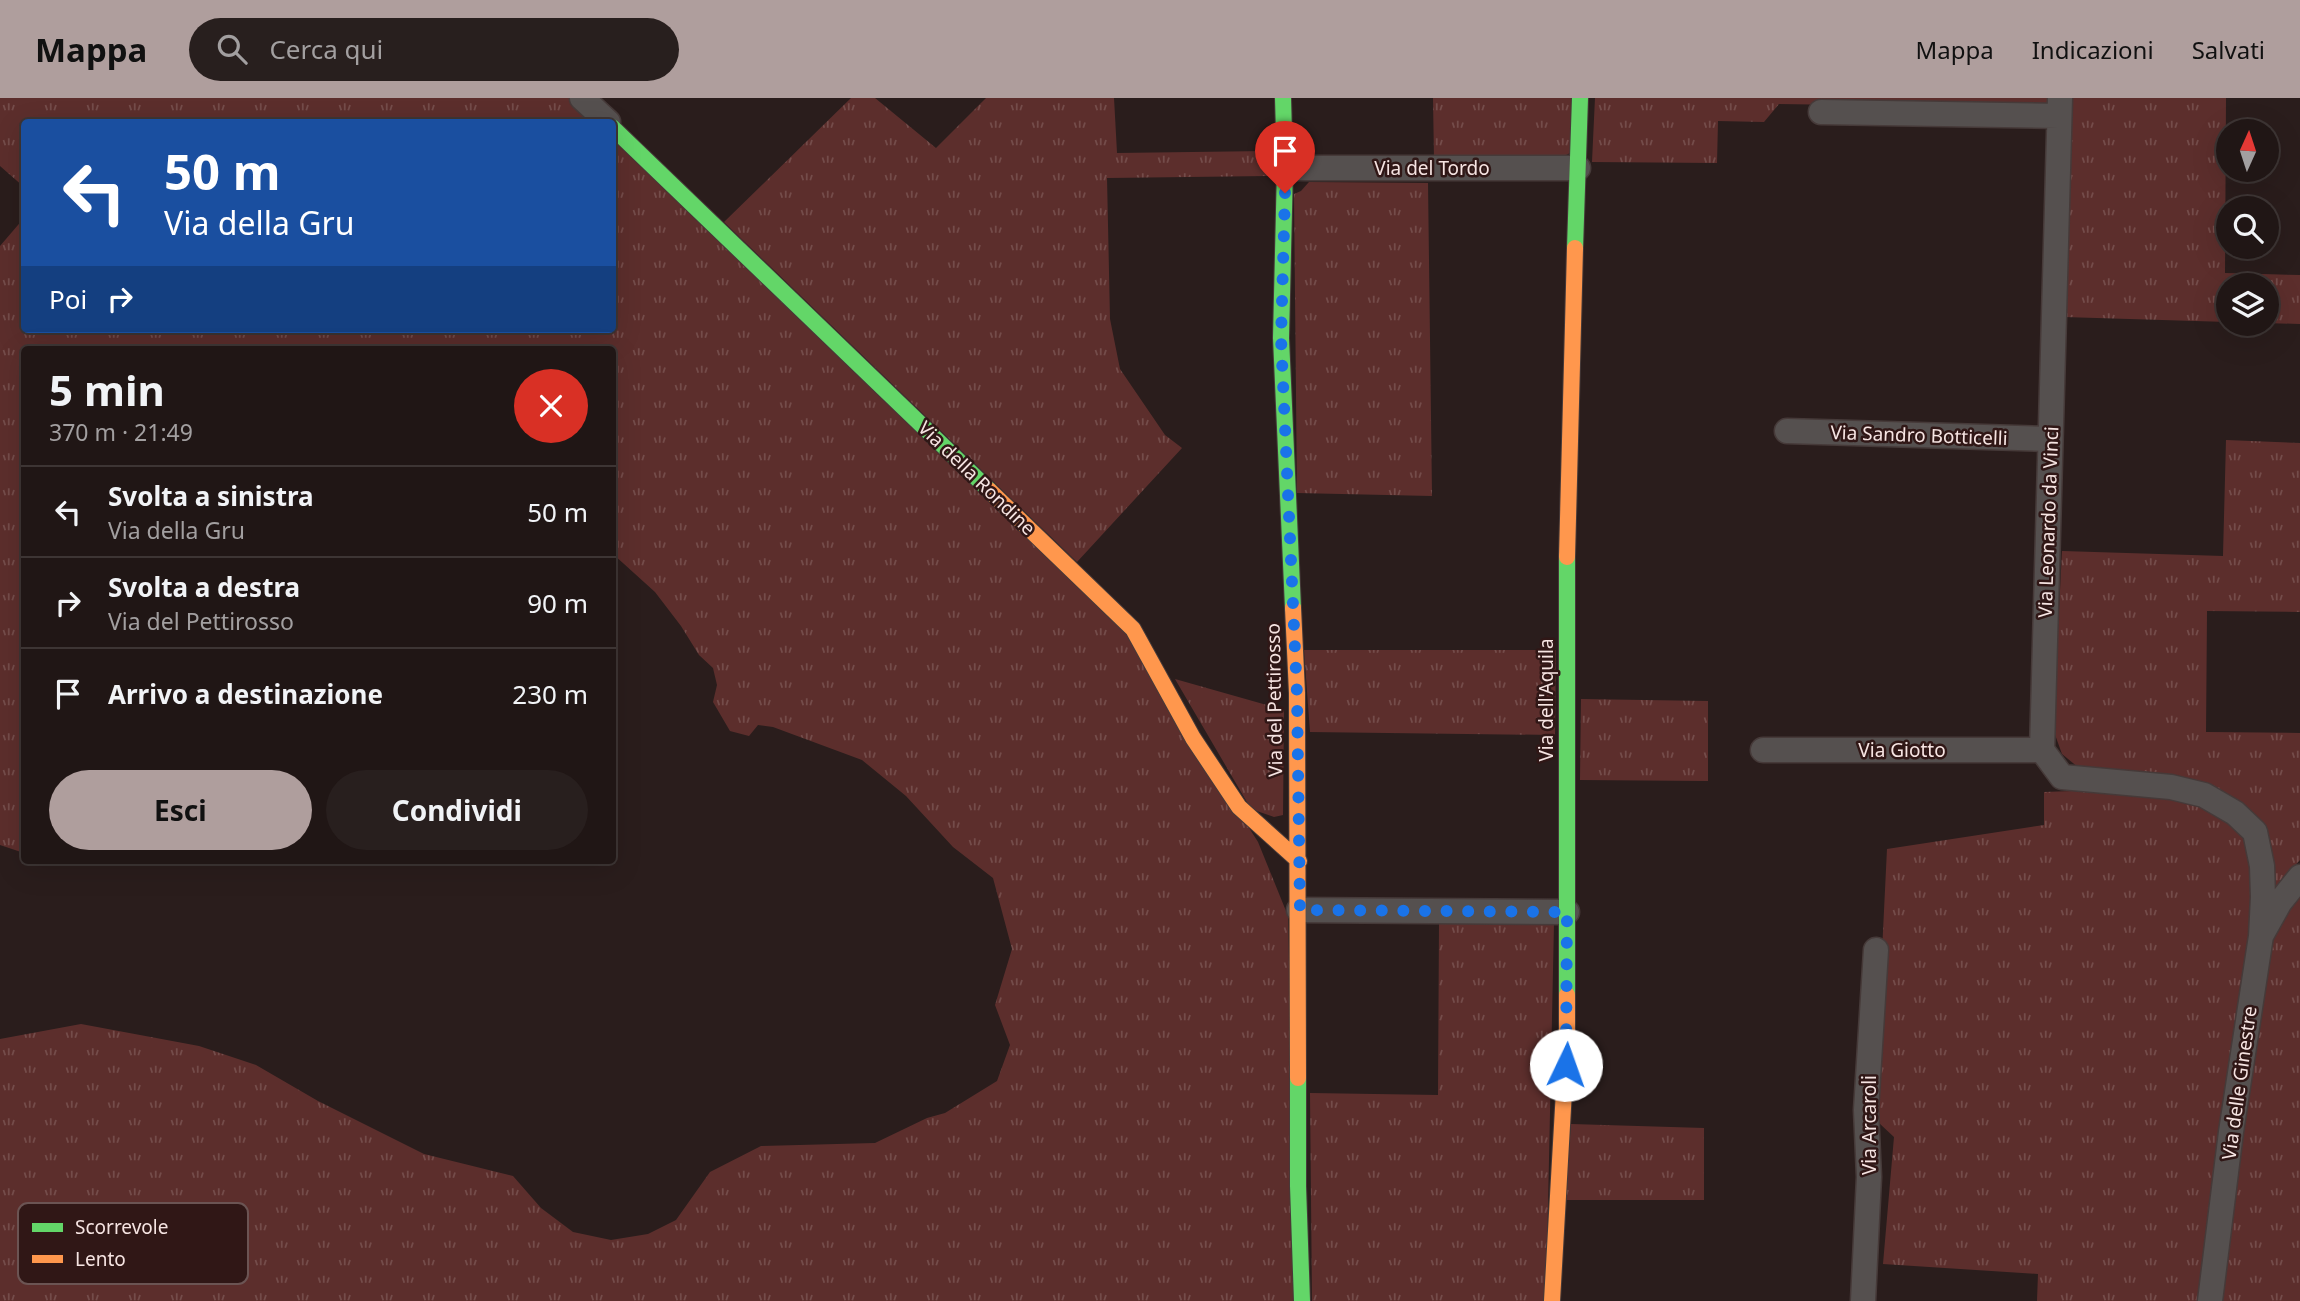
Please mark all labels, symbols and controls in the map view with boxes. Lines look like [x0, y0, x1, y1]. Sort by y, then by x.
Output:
search box [189, 18, 679, 81]
text: Mappa [35, 27, 147, 72]
icon: search [213, 30, 251, 68]
text: Cerca qui [269, 31, 383, 67]
text: Mappa [1916, 33, 1994, 66]
text: Indicazioni [2032, 33, 2154, 66]
text: Salvati [2192, 33, 2265, 66]
north arrow [2216, 119, 2278, 182]
map controls [2216, 119, 2279, 336]
pin [1255, 121, 1315, 193]
icon: arrive [1266, 132, 1304, 170]
text: 50 m [164, 138, 281, 204]
icon: left [49, 147, 140, 238]
street label: Via del Tordo [1374, 155, 1490, 181]
button: search [2216, 196, 2279, 259]
text: Via della Gru [164, 201, 355, 244]
button: layers [2216, 273, 2279, 336]
icon: right [101, 280, 139, 318]
text: Poi [49, 281, 87, 317]
text: 5 min [49, 361, 165, 418]
button: close [514, 369, 588, 443]
street label: Via della Rondine [913, 415, 1041, 541]
text: 370 m · 21:49 [49, 416, 193, 448]
street label: Via Sandro Botticelli [1830, 419, 2008, 451]
street label: Via Leonardo da Vinci [2032, 426, 2064, 618]
text: Svolta a sinistra [108, 478, 314, 514]
icon: left [49, 493, 87, 531]
text: 50 m [527, 494, 588, 530]
text: Via della Gru [108, 514, 245, 546]
text: Svolta a destra [108, 569, 300, 605]
icon: right [49, 584, 87, 622]
text: 90 m [527, 585, 588, 621]
text: Via del Pettirosso [108, 605, 294, 637]
street label: Via del Pettirosso [1260, 623, 1288, 777]
street label: Via dell'Aquila [1533, 638, 1559, 762]
icon: arrive [49, 675, 87, 713]
text: Arrivo a destinazione [108, 676, 383, 712]
text: 230 m [512, 676, 588, 712]
street label: Via Giotto [1858, 737, 1946, 763]
button: Esci [49, 770, 312, 850]
button: Condividi [326, 770, 588, 850]
street label: Via delle Ginestre [2215, 1004, 2263, 1162]
position arrow [1529, 1028, 1603, 1102]
street label: Via Arcaroli [1856, 1075, 1882, 1175]
legend [18, 1203, 248, 1284]
text: Scorrevole [75, 1214, 168, 1240]
text: Lento [75, 1246, 126, 1272]

